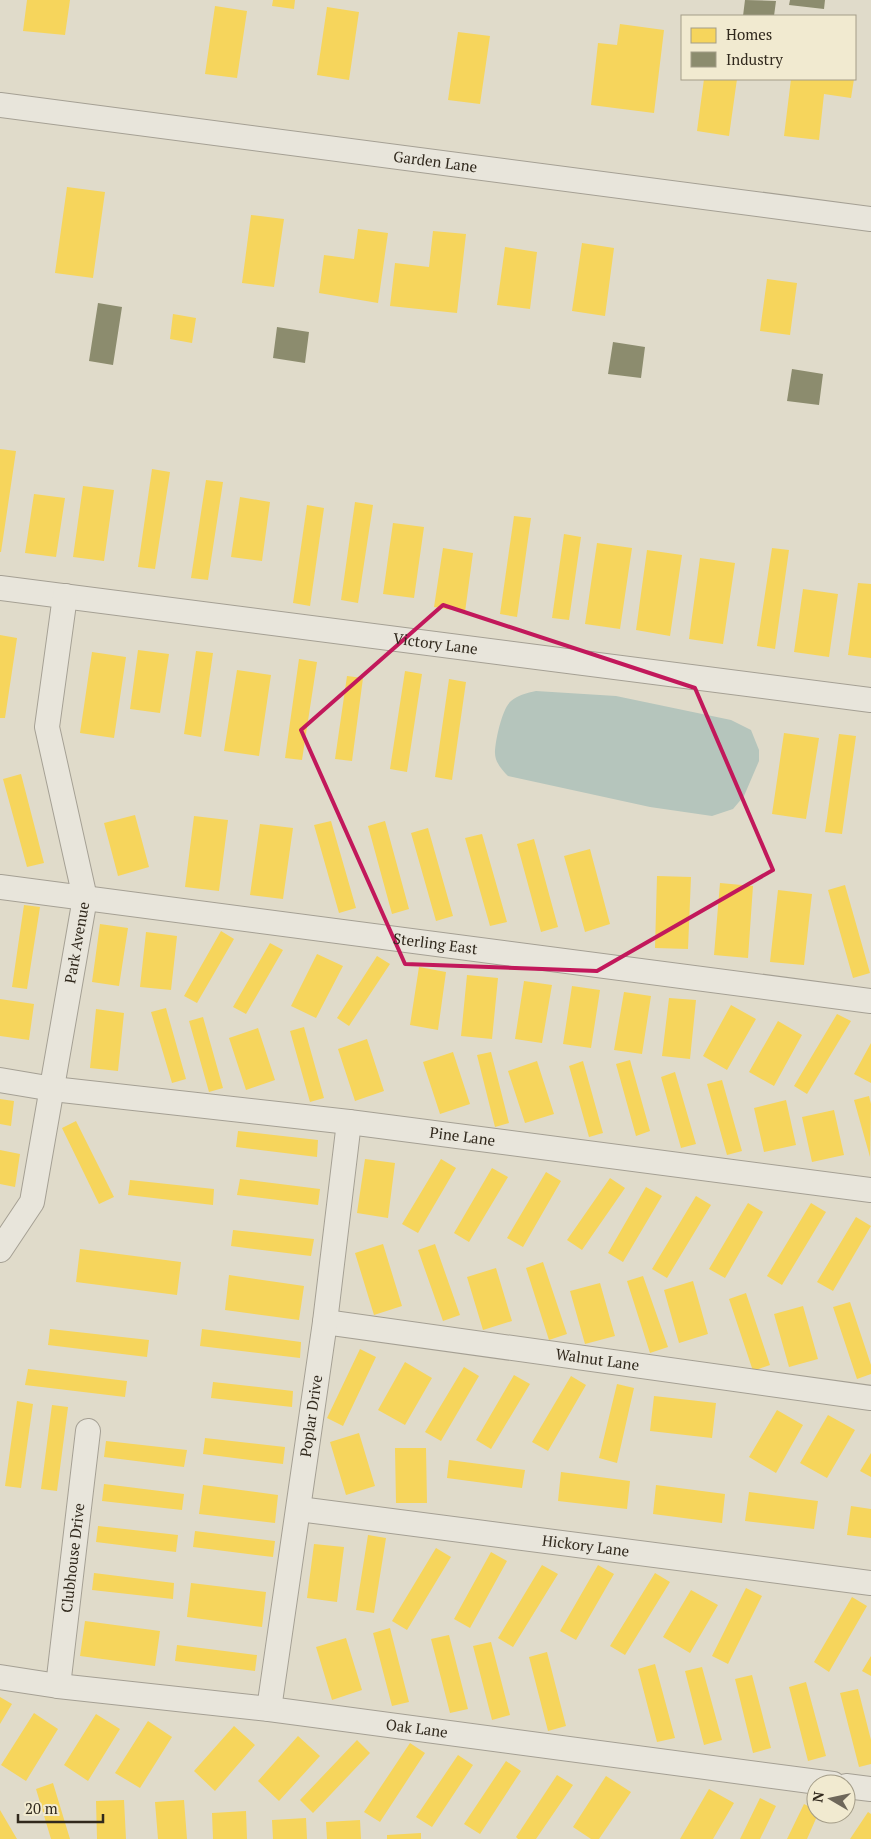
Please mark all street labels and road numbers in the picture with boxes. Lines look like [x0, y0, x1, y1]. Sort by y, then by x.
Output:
street label: Garden Lane [392, 146, 479, 176]
street label: Victory Lane [392, 628, 479, 658]
street label: Park Avenue [59, 900, 93, 985]
street label: Sterling East [392, 928, 479, 958]
street label: Pine Lane [429, 1122, 497, 1150]
street label: Walnut Lane [554, 1343, 641, 1375]
street label: Poplar Drive [295, 1374, 326, 1458]
street label: Clubhouse Drive [56, 1502, 88, 1614]
street label: Hickory Lane [541, 1530, 631, 1561]
street label: Oak Lane [385, 1714, 449, 1742]

